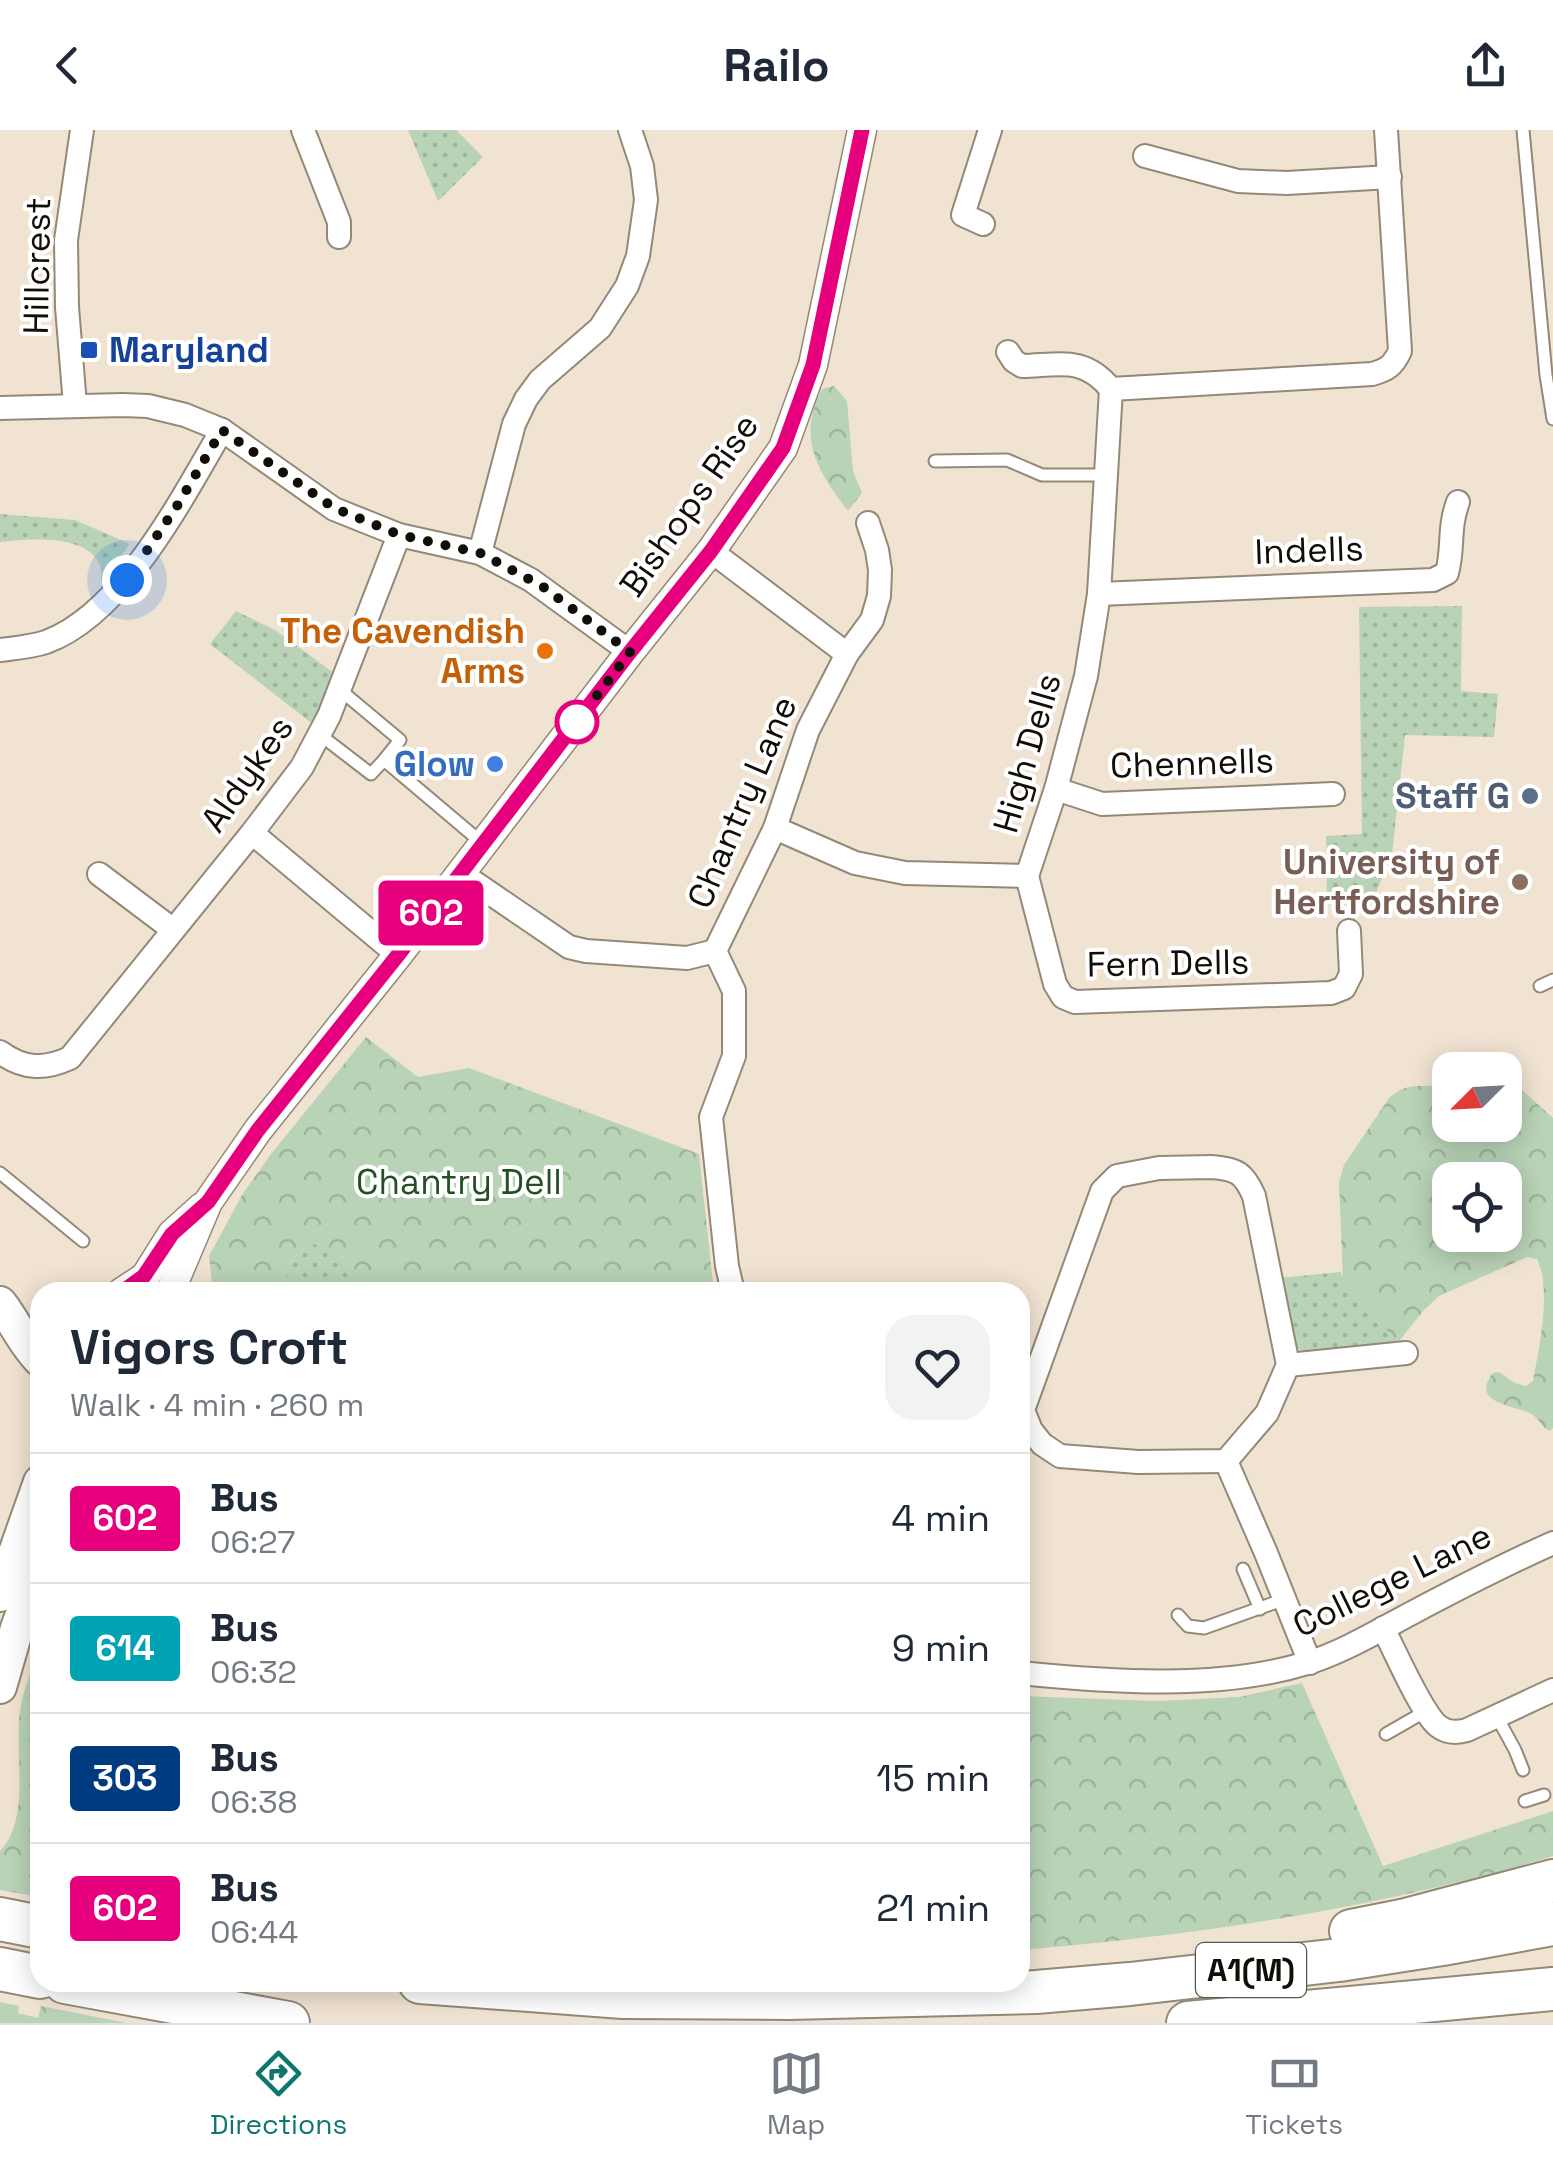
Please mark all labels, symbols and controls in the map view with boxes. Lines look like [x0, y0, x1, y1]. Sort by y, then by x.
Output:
text: Railo [724, 37, 829, 94]
icon: back [40, 38, 95, 93]
icon: share [1458, 38, 1513, 93]
street label: Hillcrest [14, 197, 60, 335]
place label: Maryland [109, 328, 269, 372]
marker: Maryland [78, 339, 100, 361]
street label: Bishops Rise [610, 405, 768, 605]
street label: Indells [1254, 526, 1364, 574]
your location [102, 555, 152, 605]
place label: The Cavendish Arms [280, 609, 525, 693]
marker: The Cavendish Arms [534, 640, 556, 662]
street label: High Dells [983, 668, 1071, 838]
street label: Chantry Lane [678, 689, 806, 915]
unlabelled marker [556, 701, 598, 743]
street label: Aldykes [191, 707, 303, 841]
street label: Chennells [1109, 738, 1275, 788]
place label: Glow [394, 742, 475, 786]
marker: Glow [484, 753, 506, 775]
place label: Staff G [1395, 774, 1510, 818]
marker: Staff G [1519, 785, 1541, 807]
place label: University of Hertfordshire [1274, 840, 1500, 924]
marker: University of Hertfordshire [1509, 871, 1531, 893]
line badge: 602 [374, 880, 488, 946]
text: 602 [398, 891, 464, 935]
street label: Fern Dells [1086, 940, 1250, 986]
north arrow [1432, 1052, 1522, 1142]
map controls [1432, 1052, 1522, 1252]
park label: Chantry Dell [356, 1160, 562, 1204]
button: locate [1432, 1162, 1522, 1252]
button: heart [885, 1315, 990, 1420]
text: Vigors Croft [70, 1317, 348, 1378]
text: Walk · 4 min · 260 m [70, 1385, 364, 1425]
text: Bus [210, 1474, 279, 1522]
text: 4 min [891, 1494, 990, 1542]
text: 602 [92, 1496, 158, 1540]
street label: College Lane [1285, 1513, 1499, 1647]
text: 06:27 [210, 1522, 295, 1562]
text: Bus [210, 1604, 279, 1652]
text: 9 min [892, 1624, 990, 1672]
text: 614 [95, 1626, 155, 1670]
text: 06:32 [210, 1652, 297, 1692]
text: Bus [210, 1734, 279, 1782]
text: 15 min [876, 1754, 990, 1802]
text: 303 [92, 1756, 158, 1800]
text: 06:38 [210, 1782, 297, 1822]
text: Bus [210, 1864, 279, 1912]
text: 21 min [876, 1884, 990, 1932]
text: 602 [92, 1886, 158, 1930]
text: 06:44 [210, 1912, 298, 1952]
road number: A1(M) [1196, 1943, 1306, 1997]
tab: Directions [210, 2046, 347, 2142]
tab: Map [767, 2046, 825, 2142]
tab: Tickets [1245, 2046, 1343, 2142]

